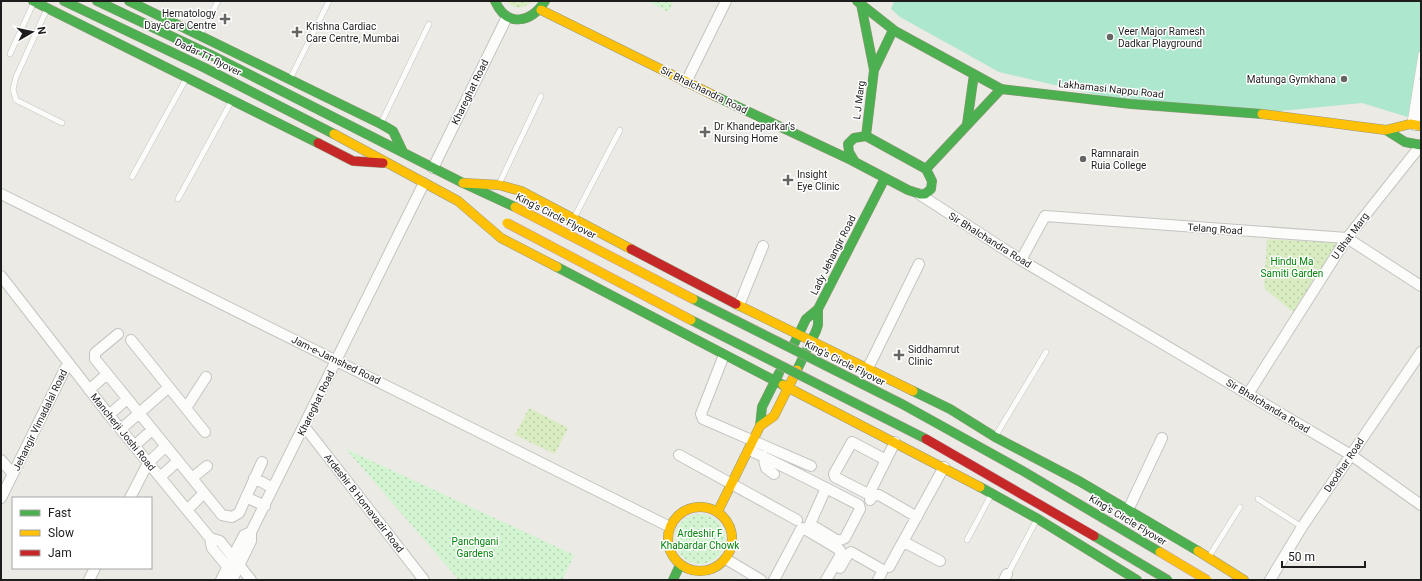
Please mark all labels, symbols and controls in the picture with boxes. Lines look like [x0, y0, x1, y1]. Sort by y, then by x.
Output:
place label: Hematology Day-Care Centre [144, 8, 216, 31]
north arrow [12, 12, 52, 52]
marker: Hematology Day-Care Centre [219, 13, 231, 25]
place label: Krishna Cardiac Care Centre, Mumbai [306, 21, 399, 44]
text: N [34, 26, 48, 36]
marker: Krishna Cardiac Care Centre, Mumbai [291, 26, 303, 38]
place label: Veer Major Ramesh Dadkar Playground [1118, 26, 1205, 49]
marker: Veer Major Ramesh Dadkar Playground [1105, 32, 1115, 42]
street label: Dadar TT flyover [173, 36, 244, 78]
street label: Khareghat Road [449, 58, 491, 126]
street label: Sir Bhalchandra Road [659, 64, 749, 116]
place label: Matunga Gymkhana [1247, 74, 1336, 85]
marker: Matunga Gymkhana [1339, 74, 1349, 84]
street label: Lakhamasi Nappu Road [1058, 78, 1164, 100]
street label: L J Marg [851, 80, 867, 120]
place label: Dr Khandeparkar's Nursing Home [714, 121, 795, 144]
marker: Dr Khandeparkar's Nursing Home [699, 126, 711, 138]
place label: Ramnarain Ruia College [1091, 148, 1146, 171]
marker: Ramnarain Ruia College [1078, 154, 1088, 164]
place label: Insight Eye Clinic [797, 169, 840, 192]
marker: Insight Eye Clinic [782, 174, 794, 186]
street label: King's Circle Flyover [514, 191, 598, 241]
street label: Sir Bhalchandra Road [947, 210, 1033, 270]
street label: U Bhat Marg [1329, 211, 1371, 261]
street label: Lady Jehangir Road [808, 213, 858, 297]
street label: Telang Road [1187, 222, 1243, 236]
park label: Hindu Ma Samiti Garden [1261, 256, 1323, 279]
street label: Jam-e-Jamshed Road [290, 334, 382, 386]
street label: King's Circle Flyover [803, 338, 887, 388]
place label: Siddhamrut Clinic [908, 344, 960, 367]
marker: Siddhamrut Clinic [893, 349, 905, 361]
street label: Jehangir Vimadalal Road [11, 368, 69, 472]
street label: Khareghat Road [295, 369, 337, 437]
street label: Sir Bhalchandra Road [1224, 377, 1312, 435]
street label: Mancherji Joshi Road [88, 391, 158, 473]
street label: Deodhar Road [1322, 436, 1366, 494]
street label: Ardeshir B Homavazir Road [322, 452, 406, 554]
street label: King's Circle Flyover [1087, 493, 1169, 548]
legend [12, 497, 152, 569]
text: Fast [48, 506, 71, 520]
text: Slow [48, 526, 74, 540]
park label: Ardeshir F Khabardar Chowk [661, 528, 740, 551]
park label: Panchgani Gardens [452, 536, 498, 559]
scale bar [1282, 543, 1365, 569]
text: Jam [48, 546, 72, 560]
text: 50 m [1288, 550, 1315, 564]

